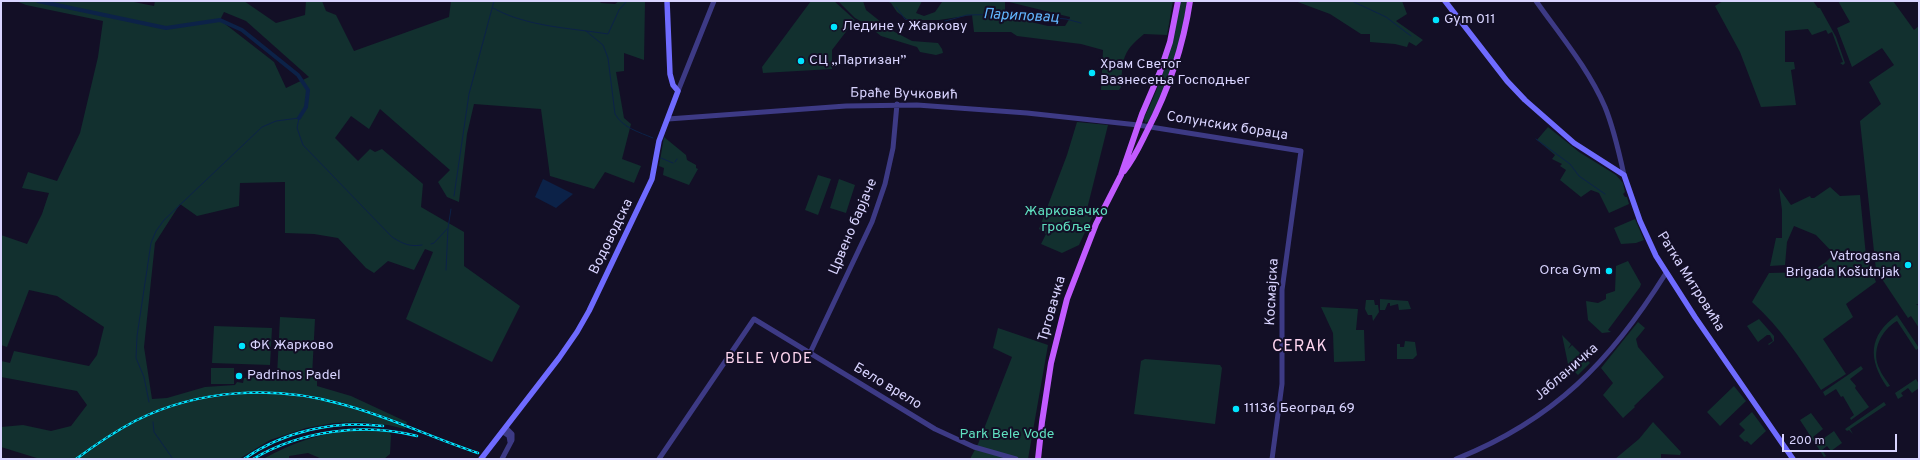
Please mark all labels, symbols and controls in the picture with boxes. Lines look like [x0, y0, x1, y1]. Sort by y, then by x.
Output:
water label: Париповац [983, 6, 1059, 28]
place label: Gym 011 [1444, 12, 1495, 28]
marker: Gym 011 [1431, 15, 1441, 25]
place label: Ледине у Жаркову [842, 19, 967, 35]
marker: Ледине у Жаркову [829, 22, 839, 32]
place label: СЦ „Партизан” [809, 53, 906, 69]
marker: СЦ „Партизан” [796, 56, 806, 66]
place label: Храм Светог Вазнесења Господњег [1100, 57, 1250, 90]
marker: Храм Светог Вазнесења Господњег [1087, 68, 1097, 78]
street label: Браће Вучковић [850, 86, 958, 104]
street label: Солунских бораца [1165, 109, 1289, 145]
street label: Црвено барјаче [826, 176, 882, 278]
street label: Водоводска [587, 197, 637, 277]
park label: Жарковачко гробље [1024, 204, 1108, 236]
street label: Ратка Митровића [1653, 229, 1727, 335]
place label: Vatrogasna Brigada Košutnjak [1786, 249, 1900, 282]
street label: Космајска [1263, 258, 1283, 326]
marker: Vatrogasna Brigada Košutnjak [1903, 260, 1913, 270]
place label: Orca Gym [1539, 263, 1601, 279]
marker: Orca Gym [1604, 266, 1614, 276]
street label: Трговачка [1036, 274, 1070, 344]
place label: ФК Жарково [250, 338, 333, 354]
district label: CERAK [1272, 338, 1328, 358]
marker: ФК Жарково [237, 341, 247, 351]
street label: Јабланичка [1532, 341, 1602, 405]
district label: BELE VODE [725, 351, 813, 369]
street label: Бело врело [850, 360, 924, 414]
place label: Padrinos Padel [247, 368, 341, 384]
marker: Padrinos Padel [234, 371, 244, 381]
place label: 11136 Београд 69 [1244, 401, 1355, 417]
marker: 11136 Београд 69 [1231, 404, 1241, 414]
scale bar [1784, 426, 1899, 452]
park label: Park Bele Vode [960, 427, 1054, 443]
text: 200 m [1789, 433, 1825, 449]

